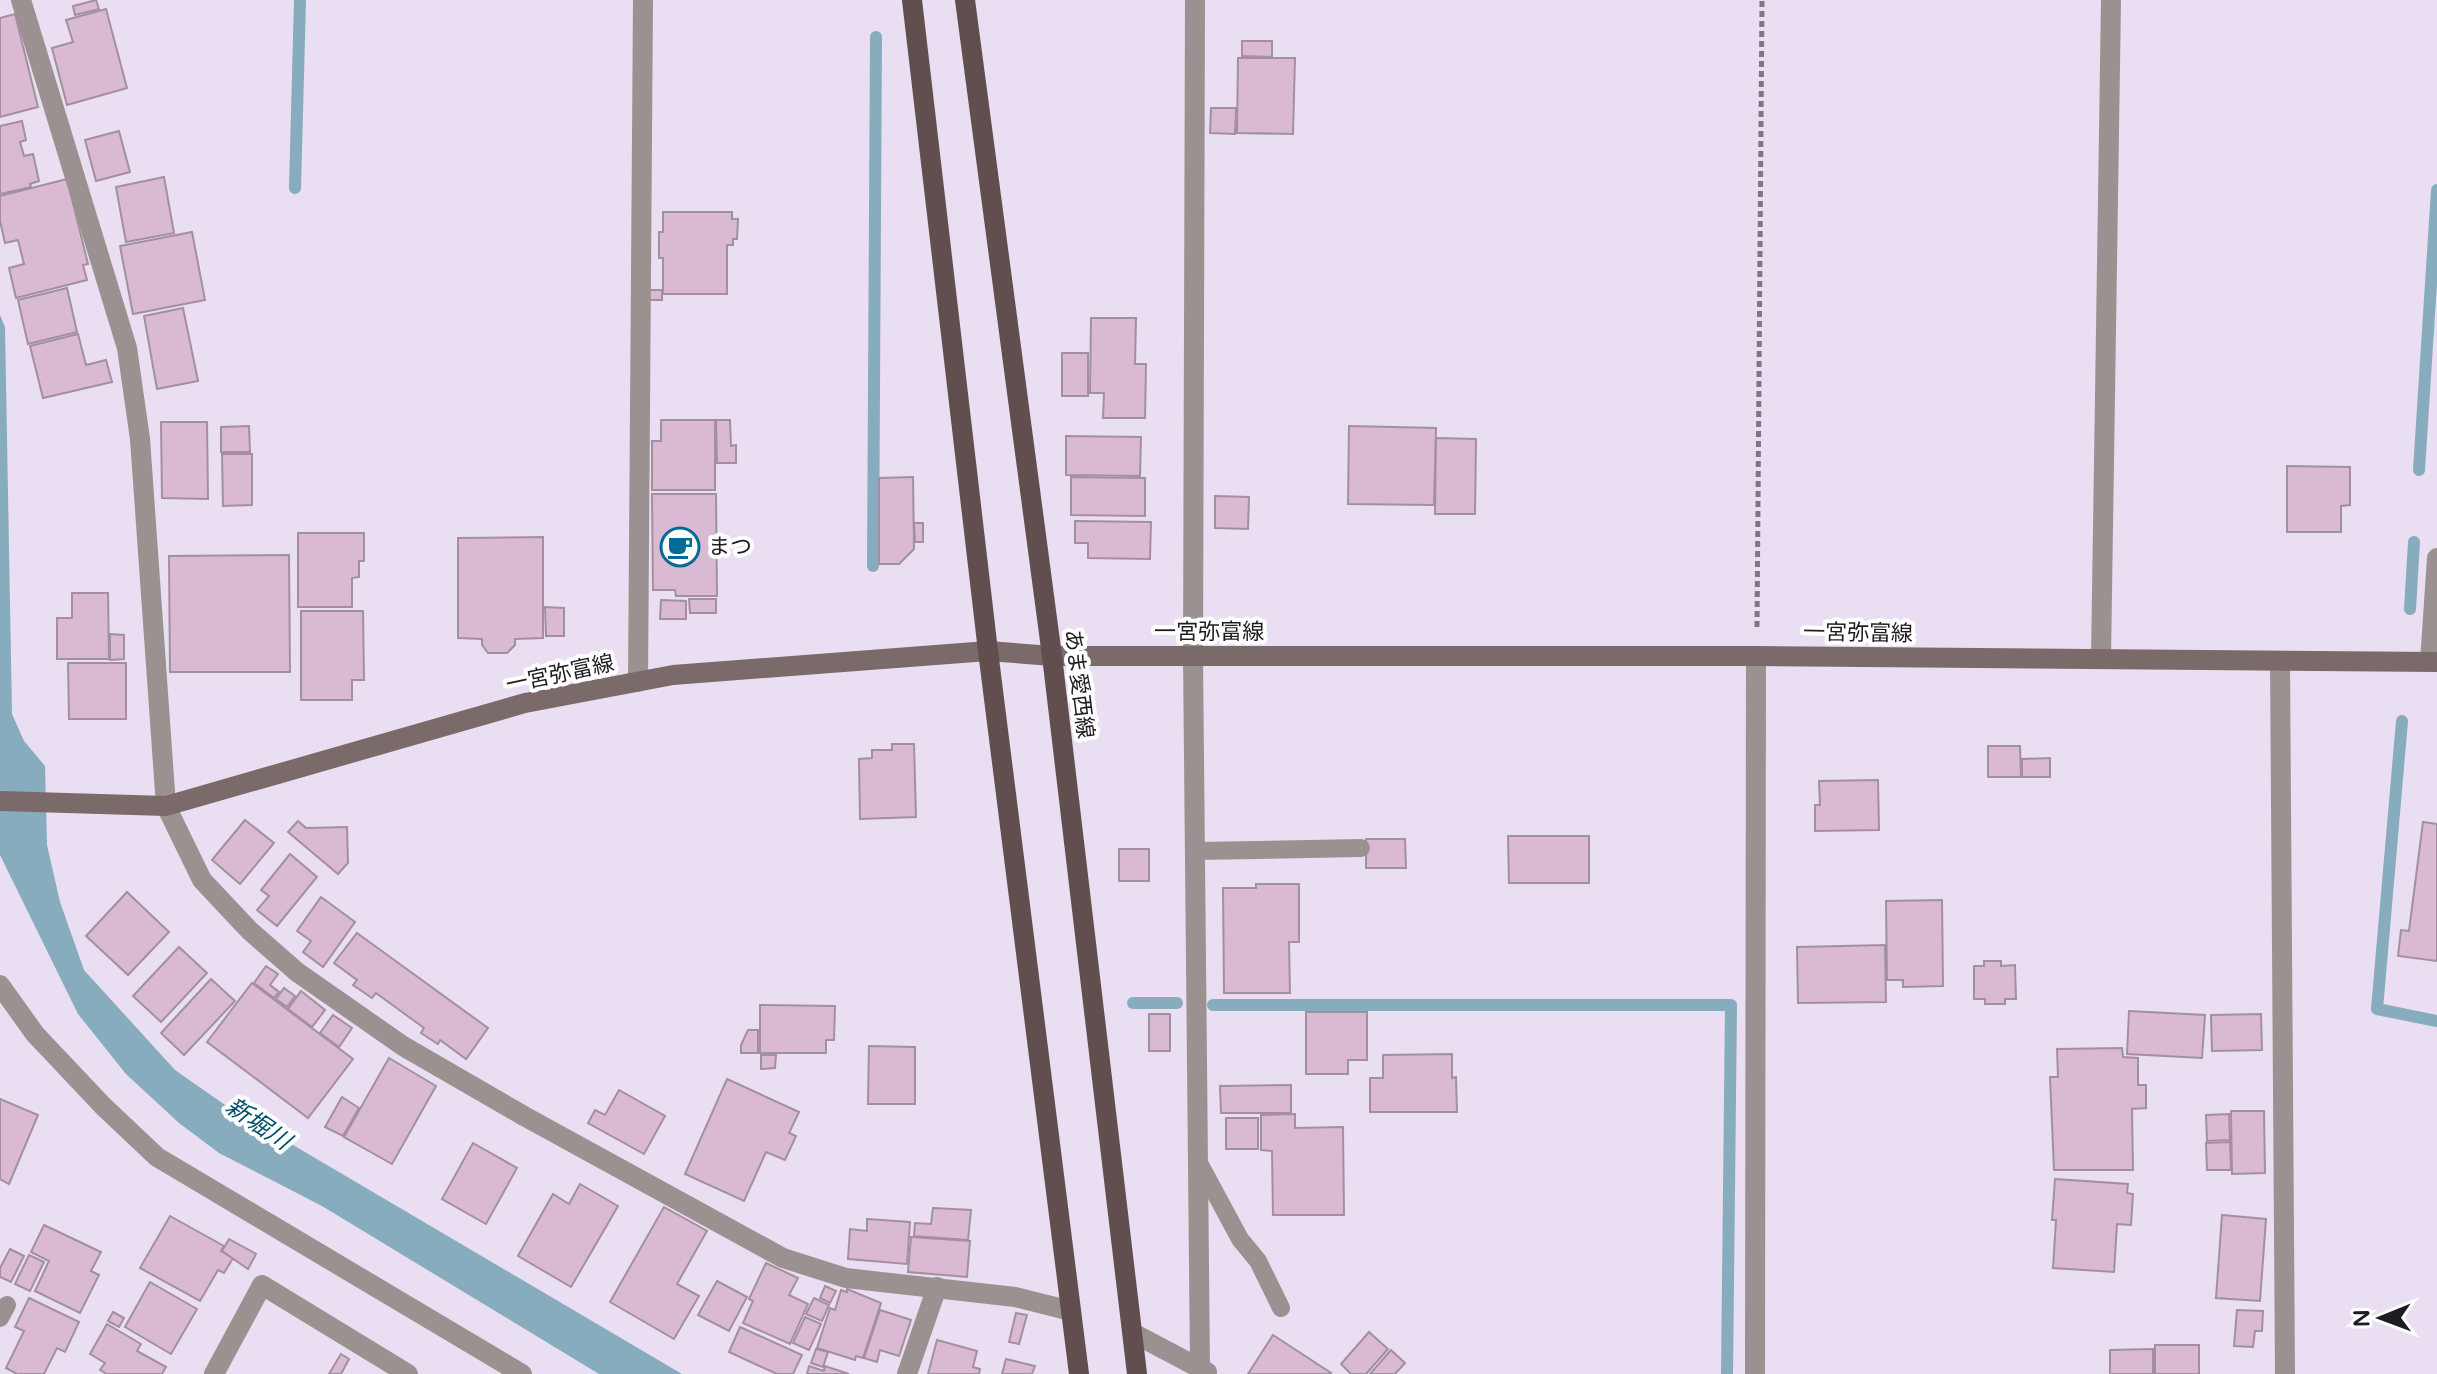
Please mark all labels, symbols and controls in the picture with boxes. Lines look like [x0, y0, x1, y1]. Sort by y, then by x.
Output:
cafe icon: まつ [659, 526, 701, 568]
place label: まつ [708, 534, 752, 560]
street label: 一宮弥富線 [1154, 619, 1264, 645]
street label: 一宮弥富線 [1803, 619, 1913, 647]
street label: あま愛西線 [1059, 628, 1099, 740]
street label: 一宮弥富線 [503, 650, 617, 698]
water label: 新堀川 [220, 1092, 298, 1158]
north arrow [2341, 1278, 2421, 1358]
text: N [2349, 1309, 2375, 1327]

